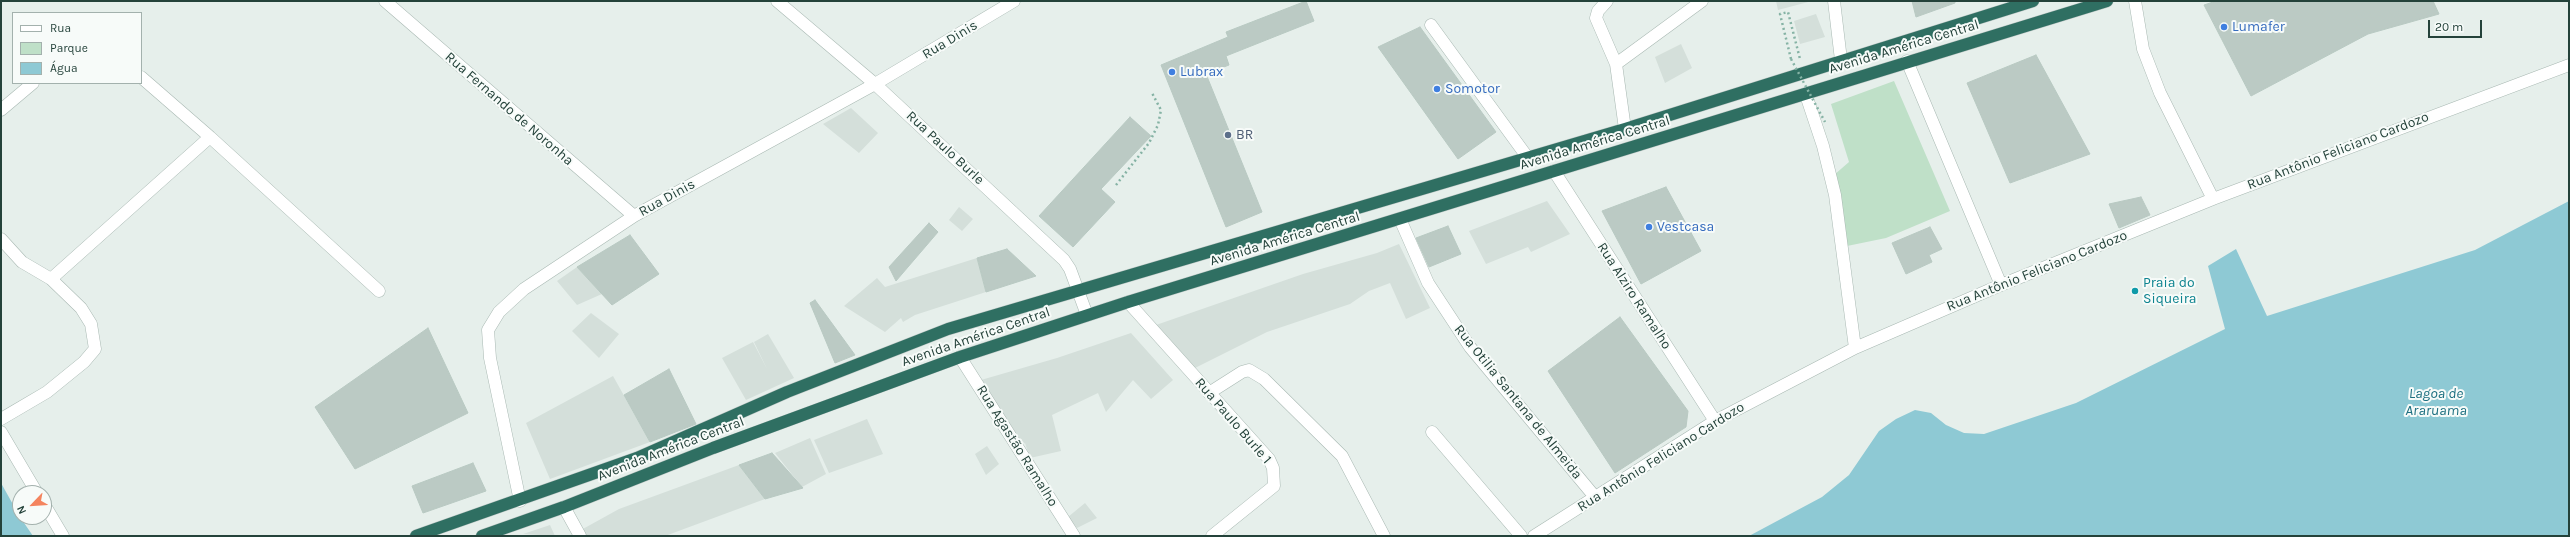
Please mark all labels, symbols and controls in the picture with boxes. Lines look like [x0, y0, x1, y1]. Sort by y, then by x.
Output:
legend [12, 12, 142, 84]
scale bar [2430, 12, 2484, 38]
street label: Avenida América Central [1827, 16, 1981, 78]
street label: Rua Dinis [919, 17, 981, 63]
place label: Lumafer [2232, 19, 2285, 35]
text: 20 m [2435, 20, 2463, 34]
text: Rua [50, 21, 71, 35]
marker: Lumafer [2219, 22, 2229, 32]
text: Parque [50, 41, 88, 55]
street label: Rua Fernando de Noronha [441, 49, 577, 169]
text: Água [50, 61, 78, 75]
place label: Lubrax [1180, 64, 1223, 80]
marker: Lubrax [1167, 67, 1177, 77]
place label: Somotor [1445, 81, 1500, 97]
marker: Somotor [1432, 84, 1442, 94]
street label: Rua Paulo Burle [903, 108, 987, 188]
street label: Rua Antônio Feliciano Cardozo [2245, 108, 2431, 194]
street label: Avenida América Central [1518, 112, 1672, 174]
place label: BR [1236, 127, 1253, 143]
marker: BR [1223, 130, 1233, 140]
street label: Rua Dinis [636, 176, 698, 220]
street label: Avenida América Central [1208, 208, 1362, 270]
place label: Vestcasa [1657, 219, 1714, 235]
marker: Vestcasa [1644, 222, 1654, 232]
street label: Rua Antônio Feliciano Cardozo [1944, 227, 2130, 315]
street label: Rua Alziro Ramalho [1593, 239, 1675, 353]
place label: Praia do Siqueira [2143, 275, 2196, 308]
marker: Praia do Siqueira [2130, 286, 2140, 296]
street label: Avenida América Central [900, 304, 1052, 370]
street label: Rua Otilia Santana de Almeida [1450, 321, 1586, 483]
street label: Rua Paulo Burle 1 [1191, 375, 1275, 467]
street label: Rua Agastão Ramalho [973, 382, 1061, 510]
water label: Lagoa de Araruama [2405, 385, 2467, 420]
street label: Rua Antônio Feliciano Cardozo [1575, 399, 1747, 515]
street label: Avenida América Central [595, 413, 747, 485]
north arrow [12, 485, 52, 525]
text: N [14, 504, 29, 516]

